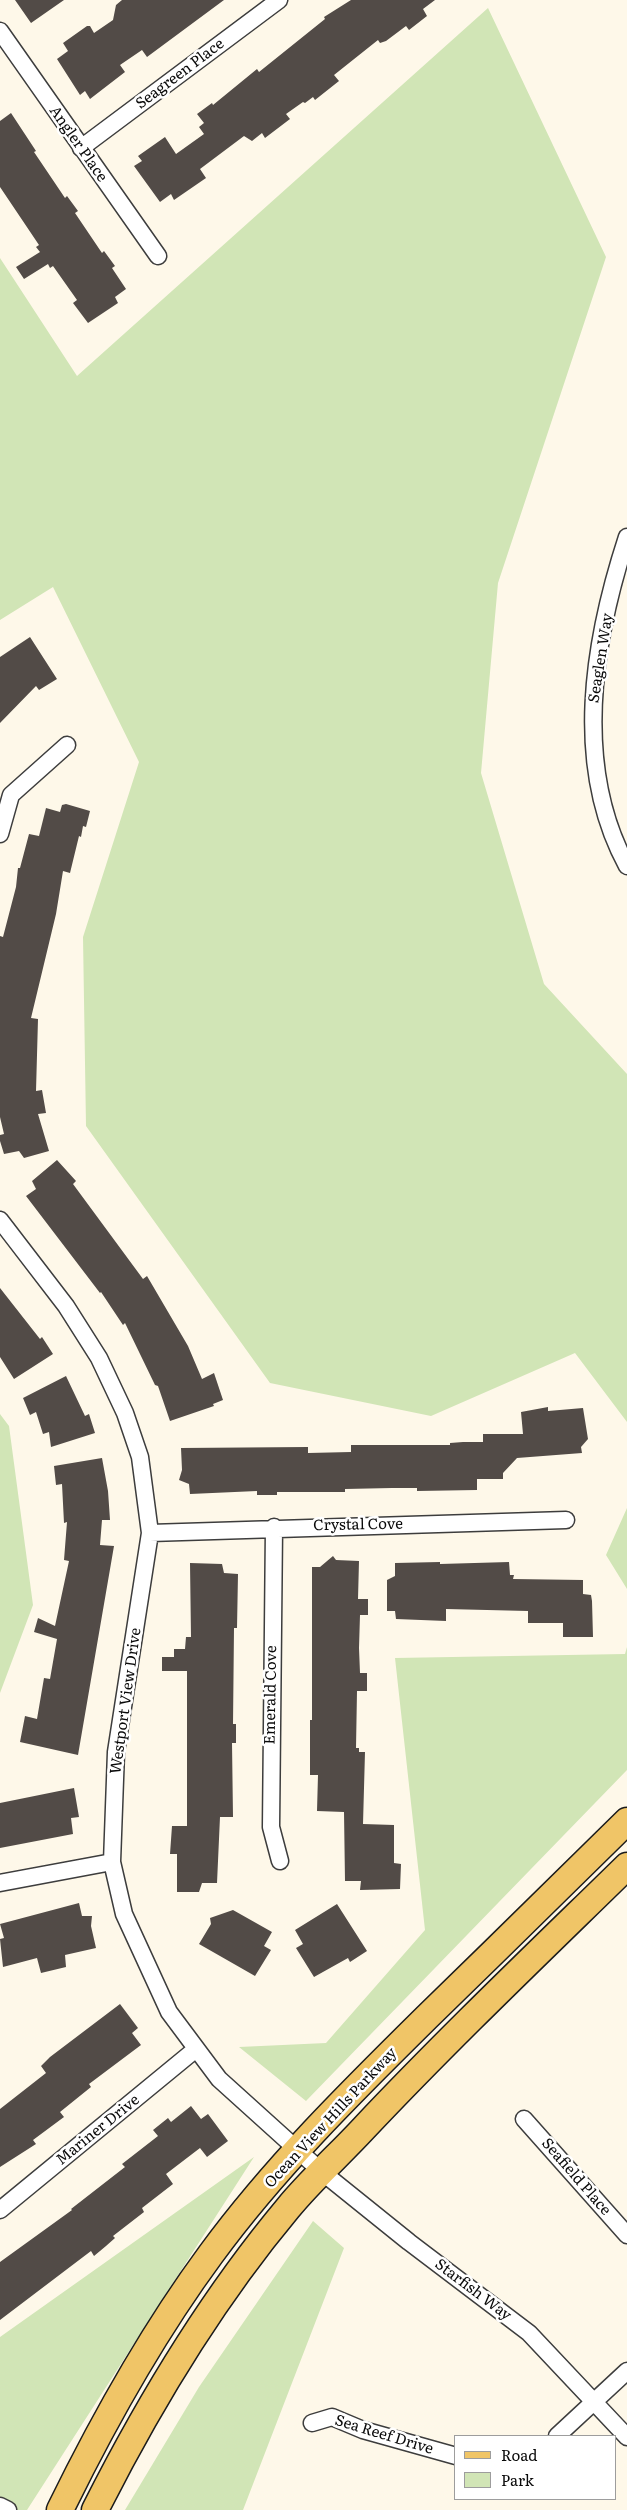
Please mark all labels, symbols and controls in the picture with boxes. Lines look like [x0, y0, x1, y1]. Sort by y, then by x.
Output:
street label: Seagreen Place [132, 35, 228, 113]
street label: Angler Place [45, 102, 111, 186]
street label: Seaglen Way [585, 612, 617, 704]
street label: Crystal Cove [313, 1515, 403, 1535]
street label: Westport View Drive [107, 1627, 145, 1775]
street label: Emerald Cove [261, 1645, 281, 1745]
street label: Ocean View Hills Parkway [261, 2044, 401, 2192]
street label: Mariner Drive [53, 2091, 143, 2169]
street label: Seafield Place [538, 2135, 614, 2219]
street label: Starfish Way [431, 2255, 515, 2325]
street label: Sea Reef Drive [333, 2411, 435, 2459]
legend [454, 2435, 617, 2500]
text: Road [501, 2443, 537, 2466]
text: Park [501, 2468, 534, 2491]

